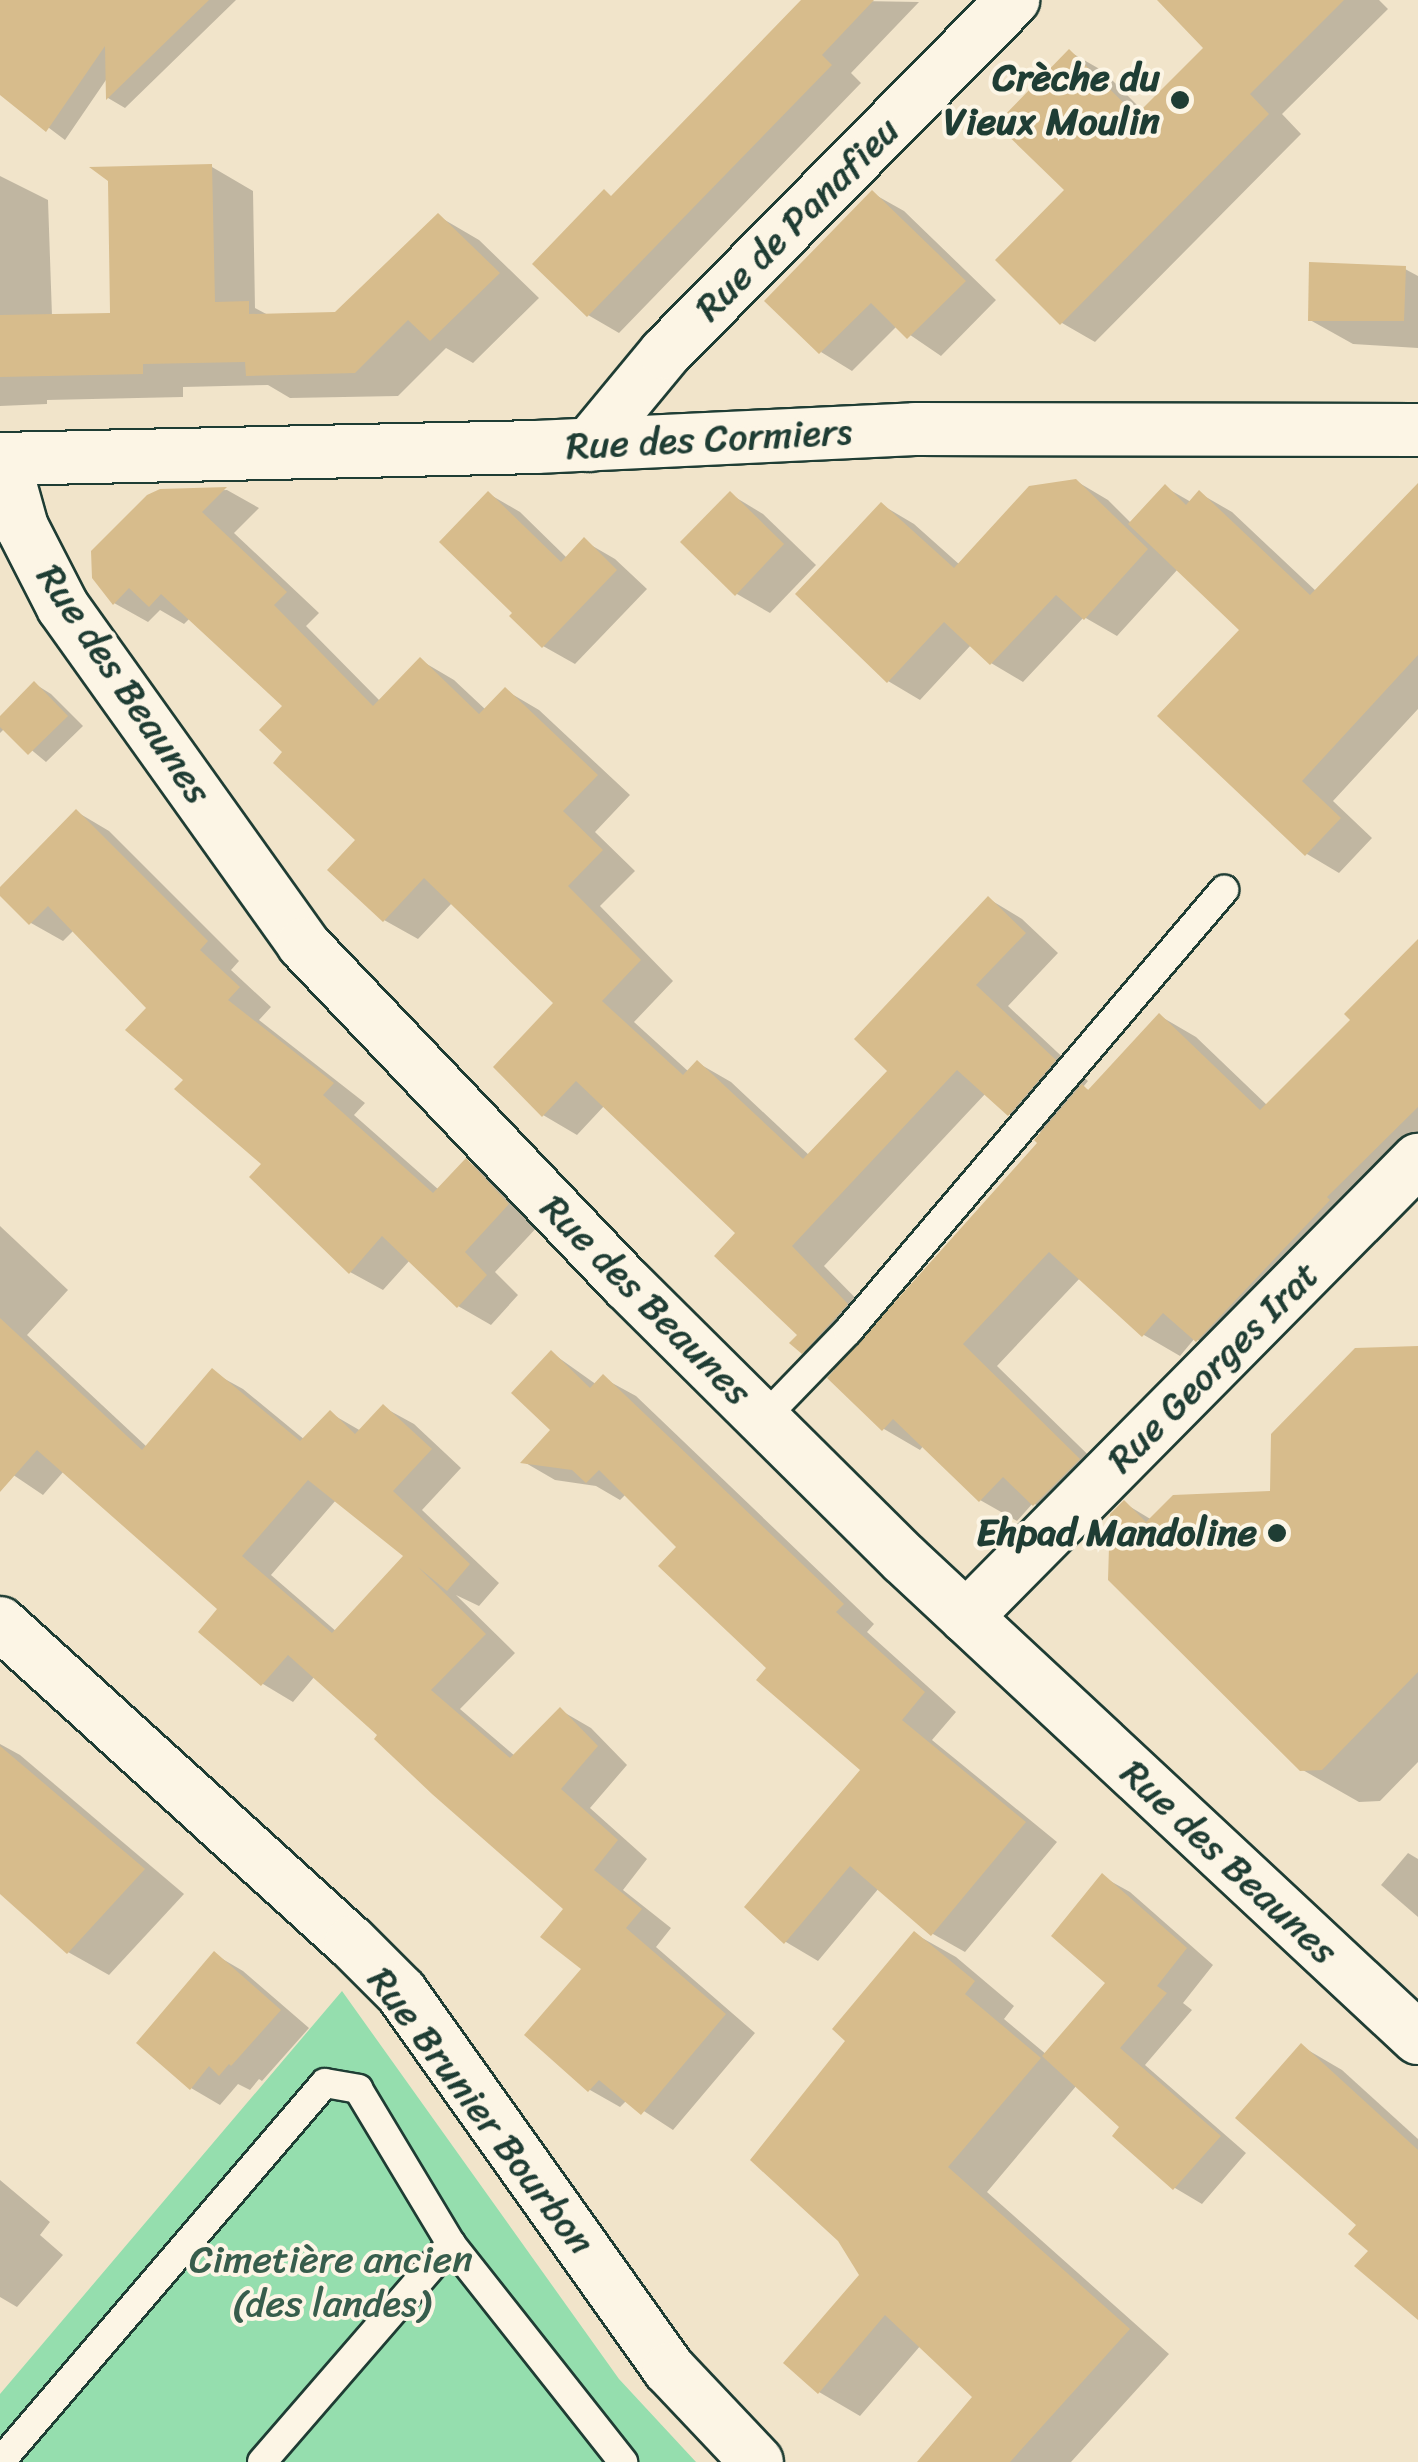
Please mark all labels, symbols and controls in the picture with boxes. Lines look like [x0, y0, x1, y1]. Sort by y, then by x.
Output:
place label: Crèche du Vieux Moulin [945, 55, 1160, 144]
marker: Crèche du Vieux Moulin [1169, 89, 1191, 111]
street label: Rue de Panafieu [685, 107, 909, 331]
street label: Rue des Cormiers [563, 409, 855, 469]
street label: Rue des Beaunes [27, 555, 221, 813]
street label: Rue des Beaunes [531, 1185, 761, 1415]
street label: Rue Georges Irat [1098, 1252, 1328, 1482]
place label: Ehpad Mandoline [976, 1510, 1257, 1556]
marker: Ehpad Mandoline [1266, 1522, 1288, 1544]
street label: Rue des Beaunes [1111, 1750, 1347, 1974]
street label: Rue Brunier Bourbon [359, 1959, 603, 2263]
park label: Cimetière ancien (des landes) [190, 2237, 472, 2326]

